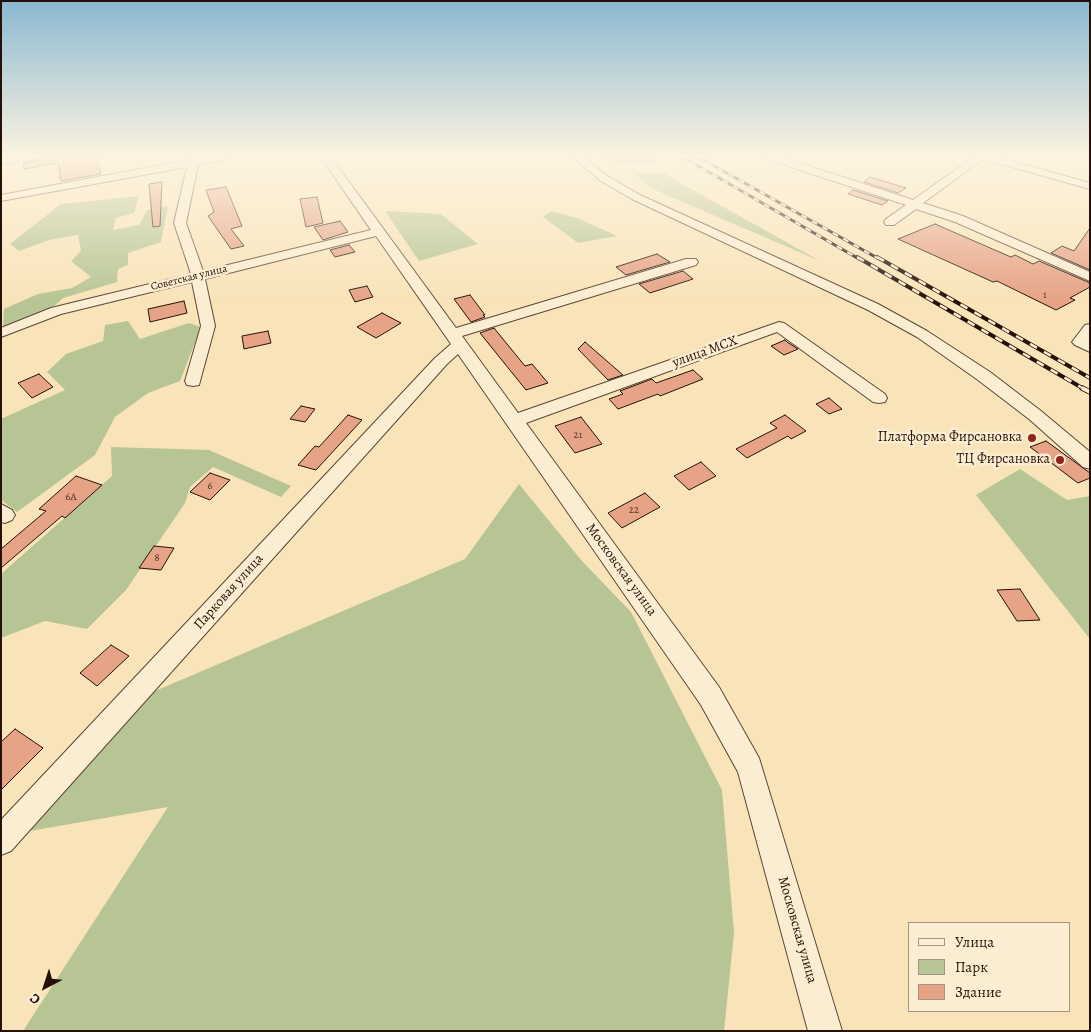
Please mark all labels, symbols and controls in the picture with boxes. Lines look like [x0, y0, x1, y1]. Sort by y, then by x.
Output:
street label: Советская улица [149, 262, 229, 294]
house number: 1 [1043, 288, 1047, 302]
street label: улица МСХ [670, 332, 740, 372]
house number: 21 [574, 428, 582, 442]
place label: Платформа Фирсановка [878, 430, 1022, 446]
marker: Платформа Фирсановка [1026, 432, 1038, 444]
place label: ТЦ Фирсановка [957, 452, 1050, 468]
marker: ТЦ Фирсановка [1054, 454, 1066, 466]
house number: 6 [207, 479, 213, 493]
house number: 6А [65, 490, 77, 504]
house number: 22 [629, 503, 639, 517]
street label: Московская улица [582, 520, 660, 620]
house number: 8 [154, 551, 160, 565]
street label: Парковая улица [191, 551, 267, 633]
street label: Московская улица [774, 875, 820, 985]
legend [908, 922, 1071, 1012]
text: Улица [955, 932, 994, 952]
text: Парк [955, 957, 988, 977]
north arrow [20, 962, 70, 1012]
text: Здание [955, 982, 1002, 1002]
text: С [26, 989, 44, 1009]

